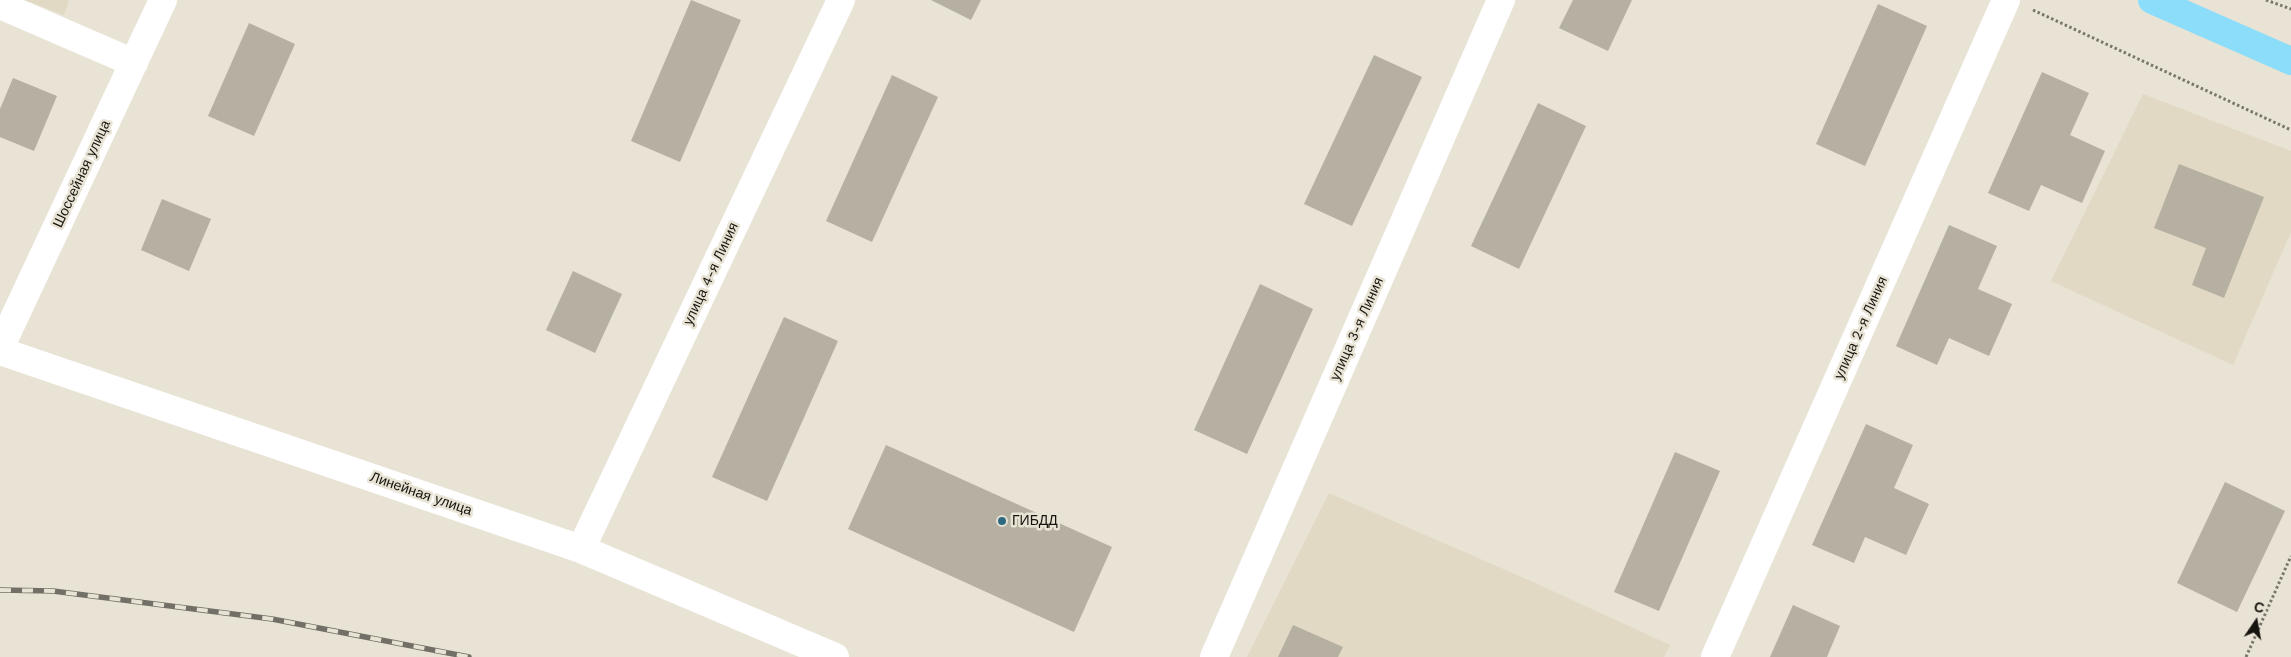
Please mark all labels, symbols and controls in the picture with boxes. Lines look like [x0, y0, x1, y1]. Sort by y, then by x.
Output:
street label: Шоссейная улица [50, 118, 114, 230]
street label: улица 4-я Линия [680, 220, 742, 328]
street label: улица 2-я Линия [1831, 274, 1891, 382]
street label: улица 3-я Линия [1327, 275, 1387, 383]
street label: Линейная улица [368, 469, 474, 519]
place label: ГИБДД [1012, 513, 1058, 529]
marker: ГИБДД [996, 515, 1008, 527]
north arrow [2231, 597, 2281, 647]
text: С [2253, 598, 2266, 616]

